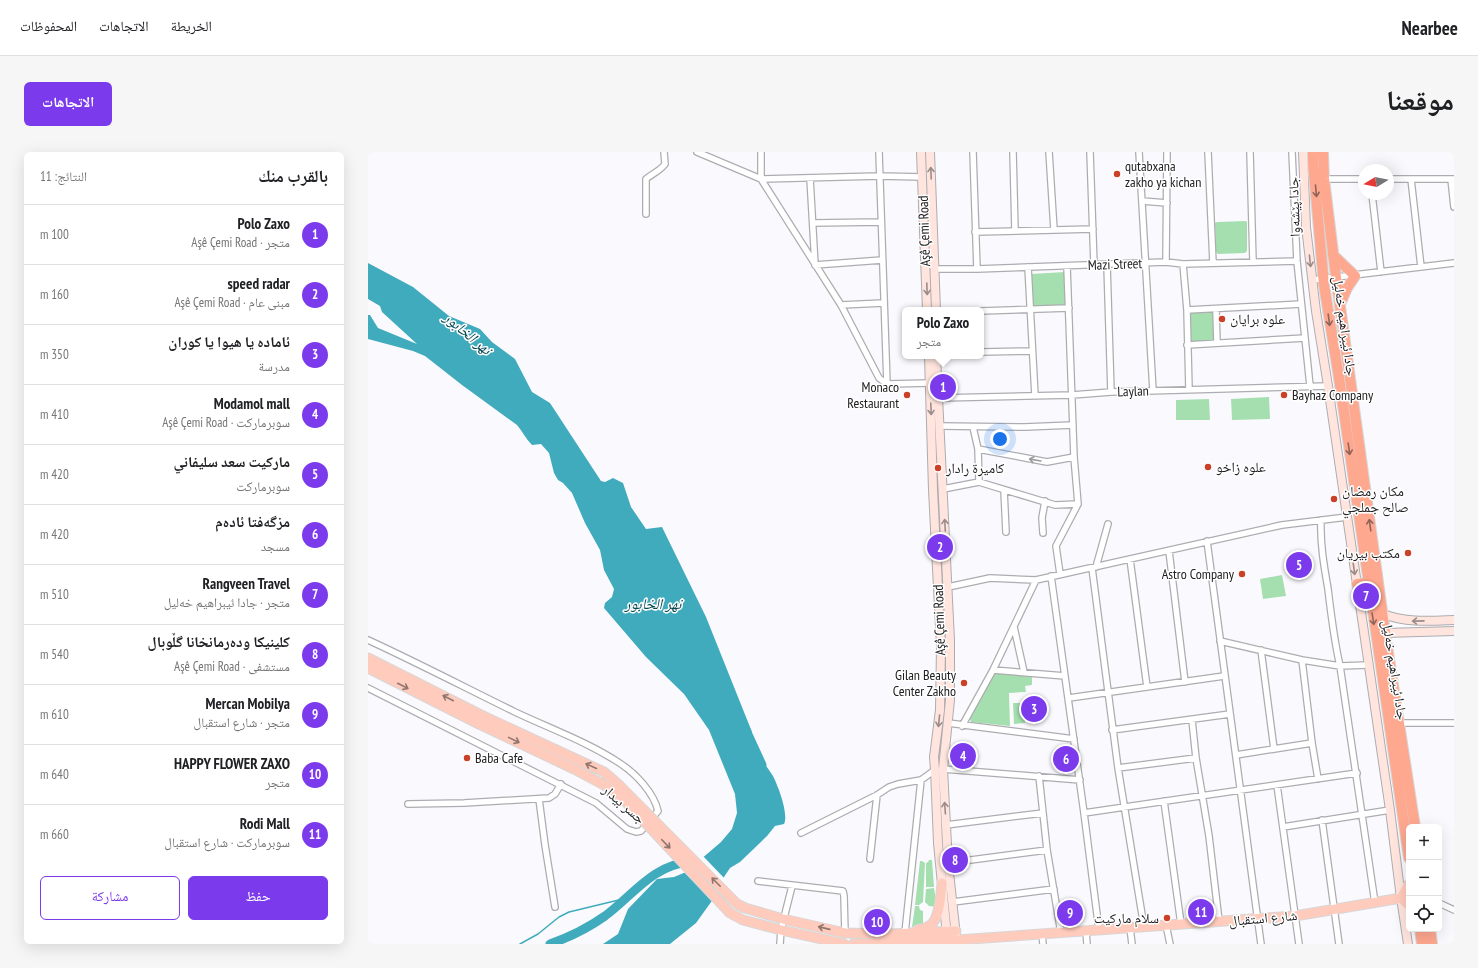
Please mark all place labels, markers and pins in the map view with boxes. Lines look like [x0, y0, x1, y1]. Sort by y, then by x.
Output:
place label: qutabxana zakho ya kichan [1125, 157, 1201, 191]
marker: qutabxana zakho ya kichan [1112, 169, 1122, 179]
place label: علوه برايان [1230, 310, 1285, 328]
marker: علوه برايان [1217, 314, 1227, 324]
pin: 1 [930, 372, 956, 402]
place label: Monaco Restaurant [847, 378, 899, 412]
place label: Bayhaz Company [1292, 386, 1374, 404]
marker: Monaco Restaurant [902, 390, 912, 400]
marker: Bayhaz Company [1279, 390, 1289, 400]
place label: علوه زاخو [1216, 458, 1266, 476]
place label: كاميرة رادار [945, 459, 1005, 477]
marker: علوه زاخو [1203, 462, 1213, 472]
marker: كاميرة رادار [933, 463, 943, 473]
place label: مكان رمضان صالح جملجي [1342, 482, 1409, 519]
marker: مكان رمضان صالح جملجي [1329, 494, 1339, 504]
pin: 2 [927, 532, 953, 562]
place label: مكتب بيريان [1337, 544, 1400, 562]
marker: مكتب بيريان [1403, 548, 1413, 558]
pin: 5 [1286, 550, 1312, 580]
place label: Astro Company [1162, 565, 1235, 583]
marker: Astro Company [1237, 569, 1247, 579]
pin: 7 [1353, 581, 1379, 611]
place label: Gilan Beauty Center Zakho [893, 666, 957, 700]
marker: Gilan Beauty Center Zakho [959, 678, 969, 688]
pin: 3 [1021, 694, 1047, 724]
pin: 4 [950, 741, 976, 771]
pin: 6 [1053, 744, 1079, 774]
place label: Baba Cafe [475, 749, 523, 767]
marker: Baba Cafe [462, 753, 472, 763]
pin: 8 [942, 845, 968, 875]
pin: 11 [1188, 897, 1214, 927]
pin: 9 [1057, 898, 1083, 928]
pin: 10 [864, 907, 890, 937]
place label: سلام ماركيت [1094, 909, 1159, 928]
marker: سلام ماركيت [1162, 913, 1172, 923]

